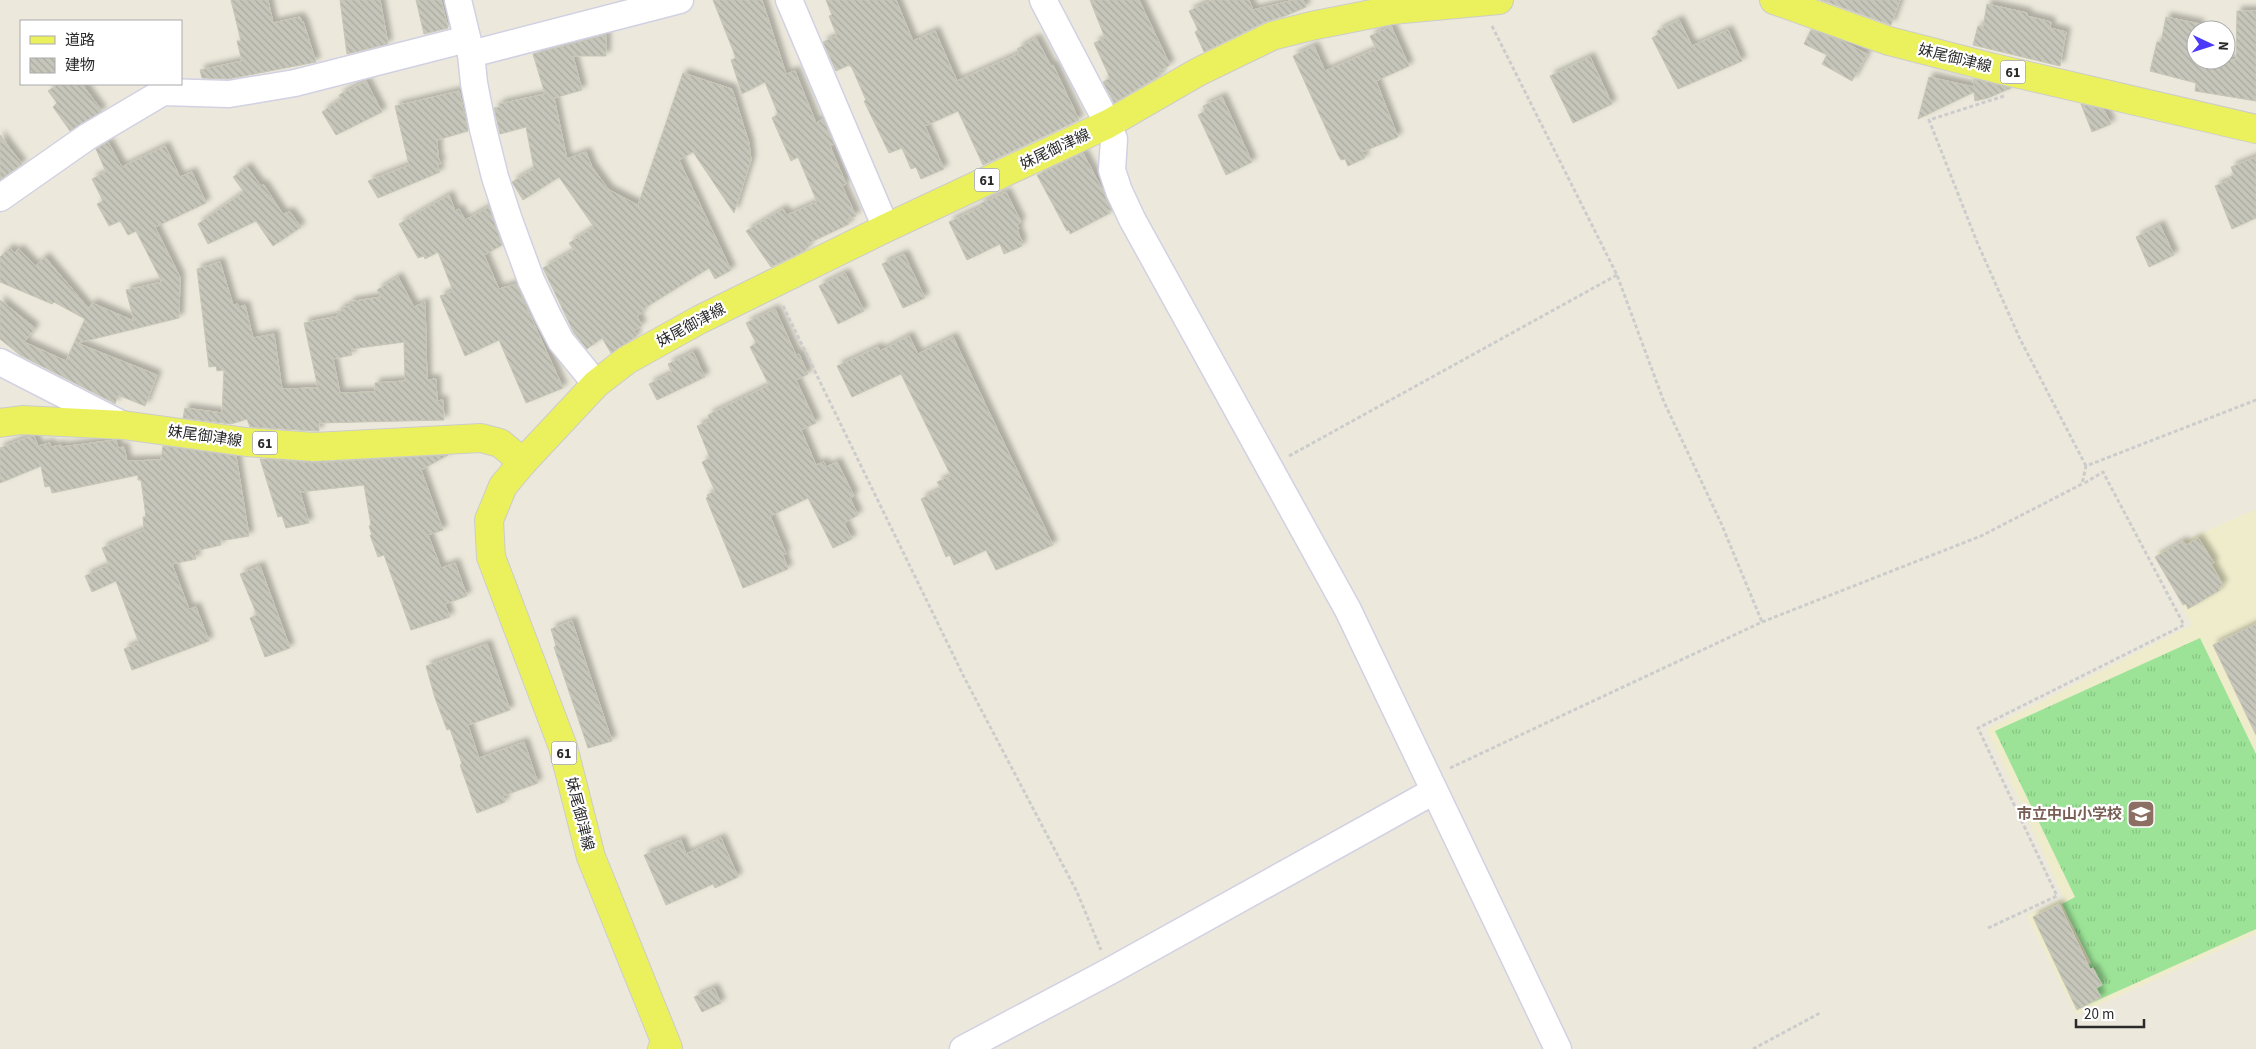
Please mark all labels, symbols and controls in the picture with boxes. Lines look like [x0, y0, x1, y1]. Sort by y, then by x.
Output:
legend [20, 20, 182, 85]
north arrow [2186, 20, 2236, 70]
text: 道路 [65, 30, 95, 51]
street label: 妹尾御津線 [1916, 39, 1994, 78]
text: N [2213, 40, 2233, 51]
text: 建物 [65, 55, 95, 76]
road number: 61 [2000, 61, 2026, 84]
street label: 妹尾御津線 [1017, 124, 1094, 175]
road number: 61 [974, 168, 1000, 192]
street label: 妹尾御津線 [653, 299, 729, 352]
street label: 妹尾御津線 [166, 421, 244, 452]
road number: 61 [252, 432, 278, 454]
road number: 61 [552, 741, 576, 764]
street label: 妹尾御津線 [560, 775, 599, 853]
school or university icon: 市立中山小学校 [2126, 799, 2156, 829]
place label: 市立中山小学校 [2017, 804, 2122, 825]
scale bar [2076, 996, 2144, 1028]
text: 20 m [2084, 1004, 2114, 1025]

